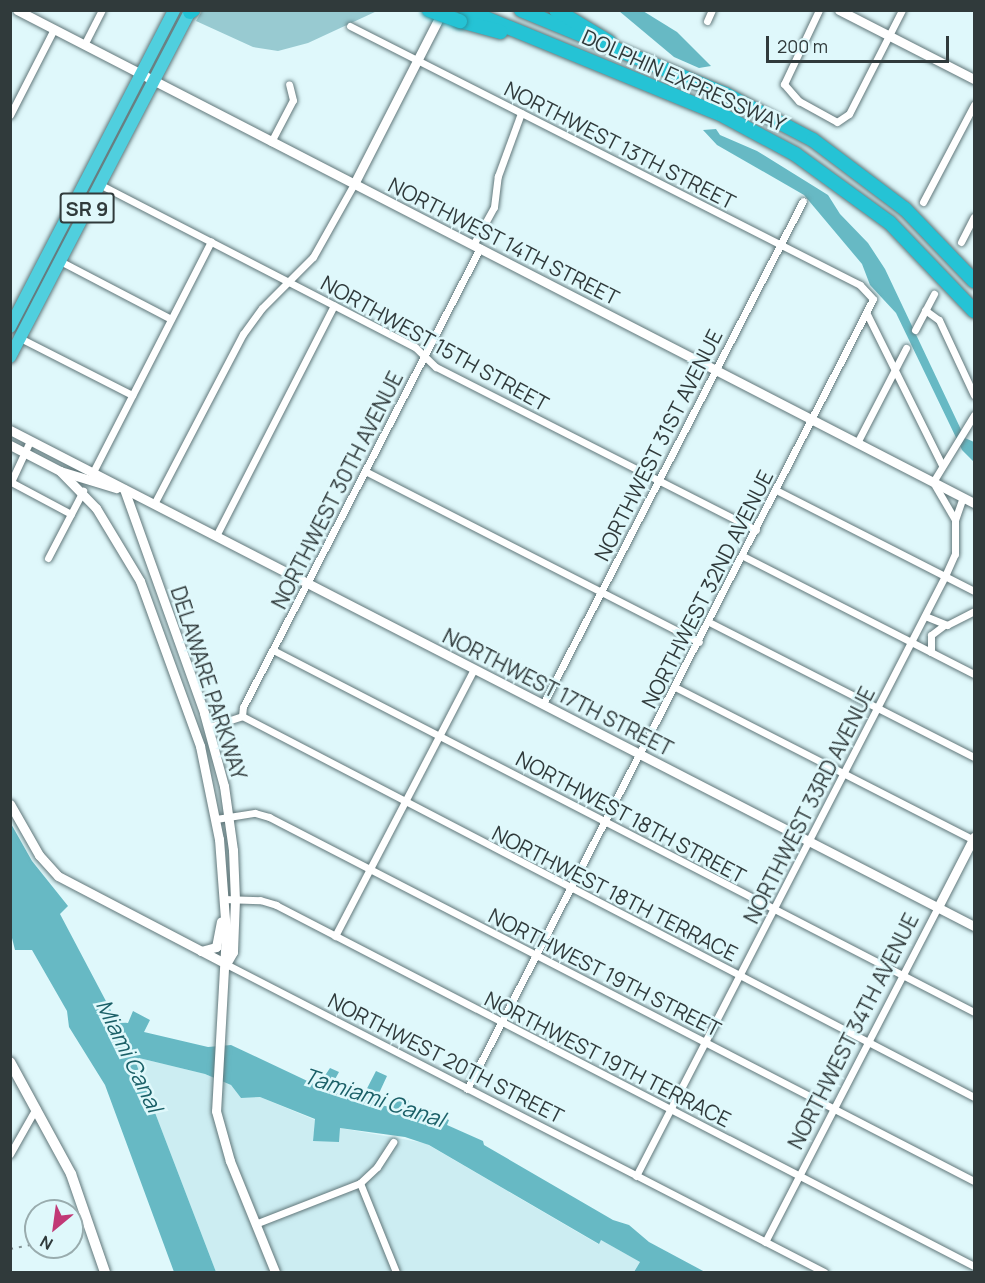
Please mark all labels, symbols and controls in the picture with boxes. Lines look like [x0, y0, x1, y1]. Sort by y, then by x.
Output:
street label: DOLPHIN EXPRESSWAY [578, 24, 790, 136]
scale bar [769, 24, 952, 62]
text: 200 m [777, 34, 828, 58]
street label: NORTHWEST 13TH STREET [500, 76, 740, 214]
street label: NORTHWEST 14TH STREET [384, 172, 624, 310]
road number: SR 9 [58, 191, 116, 225]
street label: NORTHWEST 15TH STREET [316, 270, 554, 416]
street label: NORTHWEST 31ST AVENUE [588, 325, 728, 565]
street label: NORTHWEST 30TH AVENUE [266, 367, 408, 613]
street label: NORTHWEST 32ND AVENUE [636, 466, 778, 712]
street label: DELAWARE PARKWAY [166, 583, 252, 783]
street label: NORTHWEST 17TH STREET [438, 623, 678, 761]
street label: NORTHWEST 33RD AVENUE [738, 682, 880, 928]
street label: NORTHWEST 18TH STREET [512, 746, 750, 888]
street label: NORTHWEST 18TH TERRACE [488, 820, 742, 966]
street label: NORTHWEST 19TH STREET [484, 902, 726, 1042]
street label: NORTHWEST 34TH AVENUE [782, 909, 924, 1153]
street label: NORTHWEST 19TH TERRACE [480, 986, 736, 1132]
street label: NORTHWEST 20TH STREET [324, 987, 568, 1129]
water label: Miami Canal [90, 995, 168, 1117]
water label: Tamiami Canal [300, 1063, 448, 1133]
north arrow [24, 1199, 84, 1259]
text: N [36, 1231, 57, 1255]

